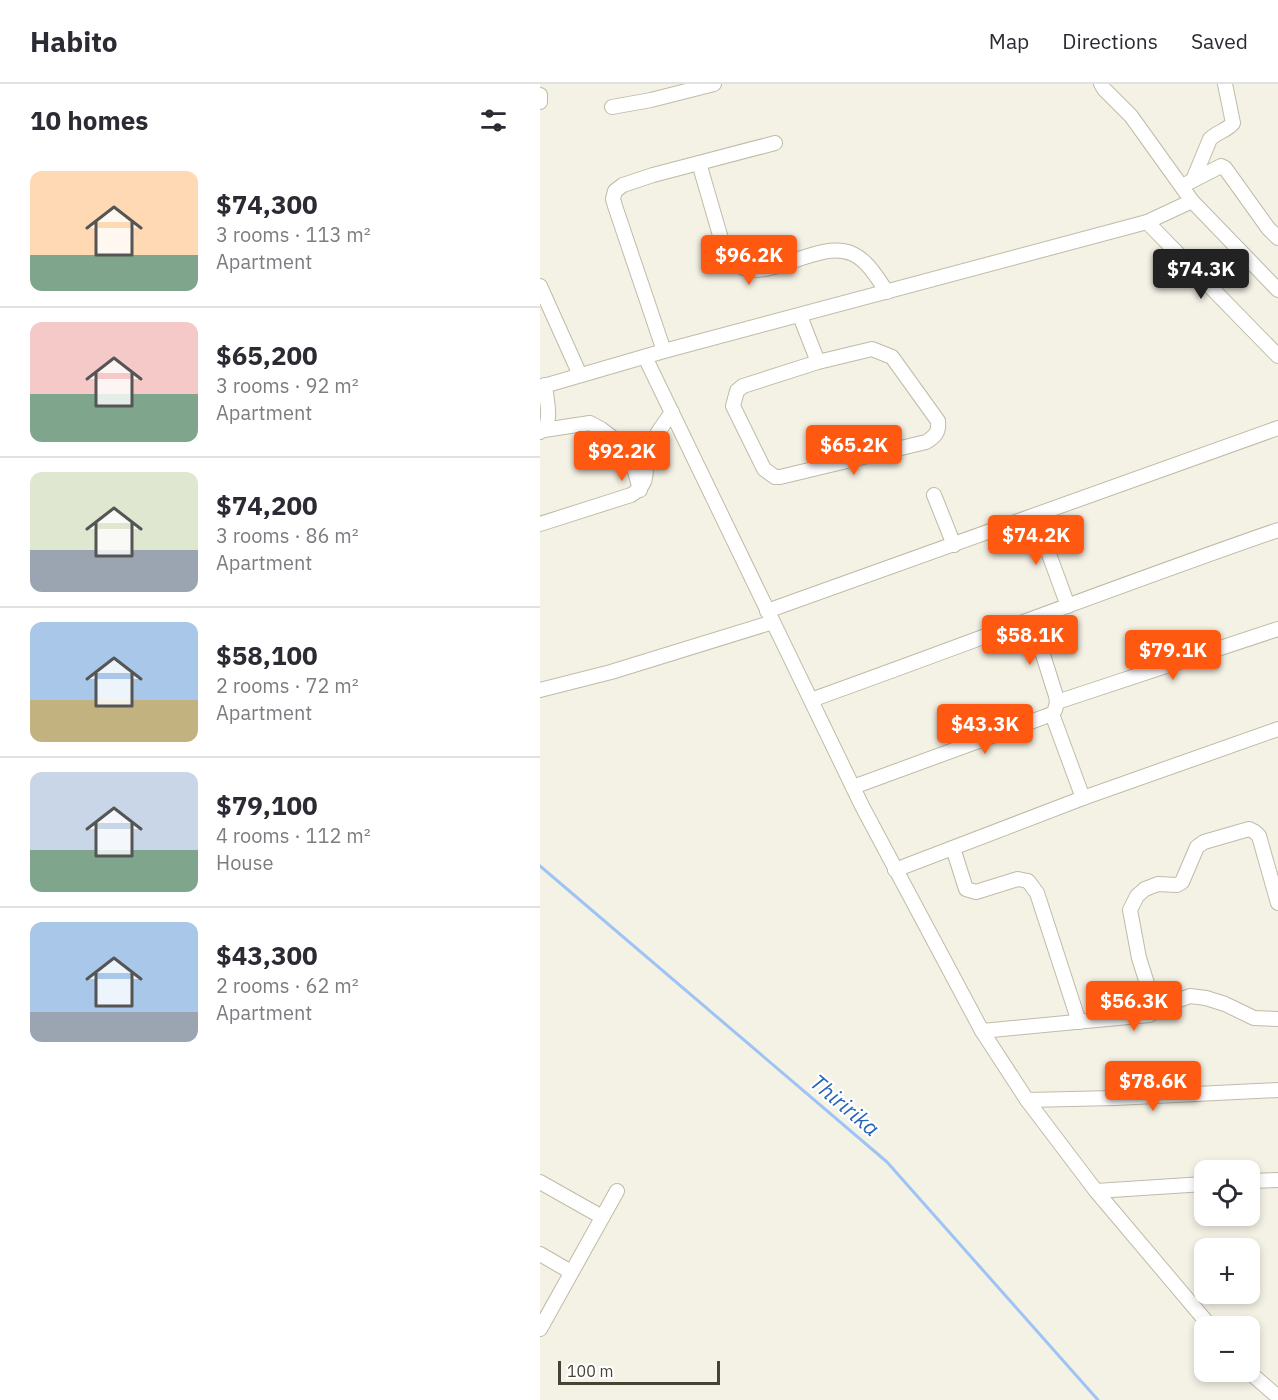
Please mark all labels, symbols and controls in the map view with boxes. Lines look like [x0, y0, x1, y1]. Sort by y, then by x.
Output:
text: Habito [30, 23, 118, 60]
text: Map [989, 27, 1029, 55]
text: Directions [1062, 27, 1158, 55]
text: Saved [1191, 27, 1248, 55]
text: 10 homes [30, 103, 148, 137]
icon: filters [477, 104, 510, 137]
text: $74,300 [216, 187, 318, 221]
icon: home [78, 195, 150, 267]
text: 3 rooms · 113 m² [216, 221, 371, 248]
pin: $96.2K [700, 235, 798, 286]
text: $96.2K [715, 241, 783, 268]
text: Apartment [216, 248, 312, 275]
pin: $74.3K [1152, 249, 1250, 300]
text: $74.3K [1167, 255, 1235, 282]
text: $65,200 [216, 338, 318, 372]
icon: home [78, 346, 150, 418]
text: 3 rooms · 92 m² [216, 372, 359, 399]
text: Apartment [216, 399, 312, 426]
pin: $65.2K [805, 425, 903, 476]
pin: $92.2K [573, 431, 671, 482]
text: $65.2K [820, 431, 888, 458]
text: $92.2K [588, 437, 656, 464]
text: $74,200 [216, 488, 318, 522]
icon: home [78, 496, 150, 568]
pin: $74.2K [987, 515, 1085, 566]
text: $74.2K [1002, 521, 1070, 548]
text: 3 rooms · 86 m² [216, 522, 359, 549]
text: Apartment [216, 549, 312, 576]
pin: $58.1K [981, 615, 1079, 666]
text: $58.1K [996, 621, 1064, 648]
pin: $79.1K [1124, 630, 1222, 681]
text: $79.1K [1139, 636, 1207, 663]
text: $58,100 [216, 638, 318, 672]
icon: home [78, 646, 150, 718]
text: 2 rooms · 72 m² [216, 672, 359, 699]
text: Apartment [216, 699, 312, 726]
pin: $43.3K [936, 704, 1034, 755]
text: $43.3K [951, 710, 1019, 737]
text: $79,100 [216, 788, 318, 822]
icon: home [78, 796, 150, 868]
text: 4 rooms · 112 m² [216, 822, 371, 849]
text: House [216, 849, 273, 876]
text: $43,300 [216, 938, 318, 972]
icon: home [78, 946, 150, 1018]
text: 2 rooms · 62 m² [216, 972, 359, 999]
pin: $56.3K [1085, 981, 1183, 1032]
text: $56.3K [1100, 987, 1168, 1014]
text: Apartment [216, 999, 312, 1026]
pin: $78.6K [1104, 1061, 1202, 1112]
water label: Thiririka [805, 1067, 886, 1142]
text: $78.6K [1119, 1067, 1187, 1094]
map controls [1194, 1160, 1260, 1382]
button: locate [1194, 1160, 1260, 1226]
button: + [1194, 1238, 1260, 1304]
button: − [1194, 1316, 1260, 1382]
scale bar [558, 1358, 720, 1386]
text: 100 m [567, 1361, 614, 1381]

